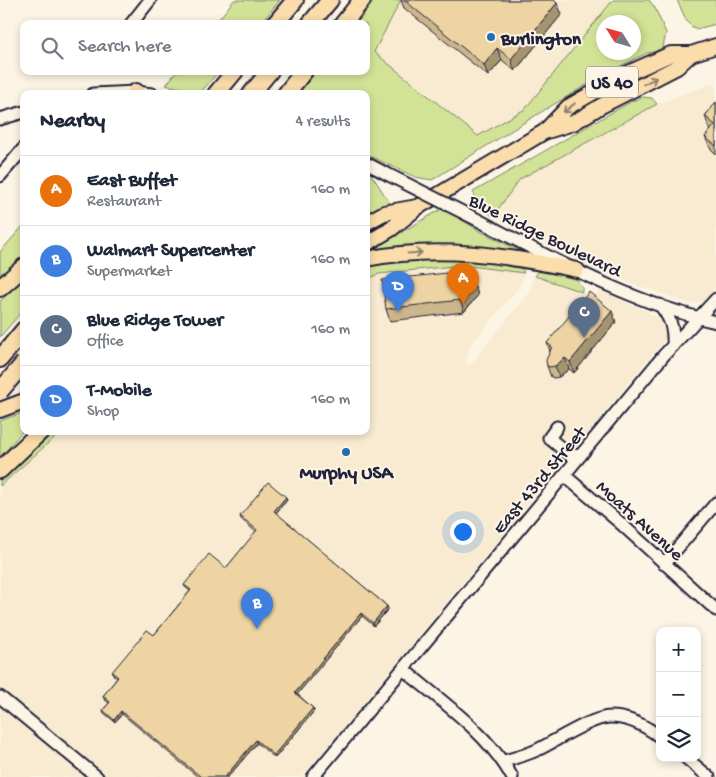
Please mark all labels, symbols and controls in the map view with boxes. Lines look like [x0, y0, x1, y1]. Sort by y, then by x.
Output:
north arrow [596, 15, 641, 60]
search box [20, 20, 370, 75]
place label: Burlington [500, 29, 582, 52]
marker: Burlington [485, 31, 497, 43]
icon: search [38, 34, 66, 62]
text: Search here [78, 36, 172, 59]
road number: US 40 [586, 66, 638, 98]
one-way arrow [642, 76, 657, 85]
one-way arrow [562, 103, 576, 113]
text: Nearby [40, 110, 105, 135]
text: 4 results [295, 113, 350, 132]
text: East Buffet [87, 170, 176, 193]
text: A [51, 181, 61, 200]
text: 160 m [311, 181, 350, 200]
street label: Blue Ridge Boulevard [464, 190, 626, 285]
text: Restaurant [87, 193, 161, 212]
text: Walmart Supercenter [87, 240, 254, 263]
one-way arrow [406, 249, 422, 258]
text: B [52, 251, 60, 270]
text: 160 m [311, 251, 350, 270]
text: Supermarket [87, 263, 172, 282]
pin: A [447, 263, 479, 304]
pin: D [382, 271, 414, 312]
pin: C [568, 297, 600, 338]
text: Blue Ridge Tower [87, 310, 223, 333]
text: C [52, 321, 60, 340]
text: 160 m [311, 321, 350, 340]
text: Office [87, 333, 124, 352]
text: T-Mobile [87, 380, 151, 403]
text: D [51, 391, 61, 410]
text: 160 m [311, 391, 350, 410]
text: Shop [87, 403, 119, 422]
street label: East 43rd Street [489, 421, 594, 540]
marker: Murphy USA [340, 446, 352, 458]
place label: Murphy USA [299, 463, 394, 486]
street label: Moats Avenue [590, 476, 687, 567]
your location [450, 519, 476, 545]
pin: B [241, 588, 273, 629]
map controls [656, 627, 701, 762]
button: + [656, 627, 701, 672]
button: − [656, 672, 701, 717]
button: layers [656, 717, 701, 762]

